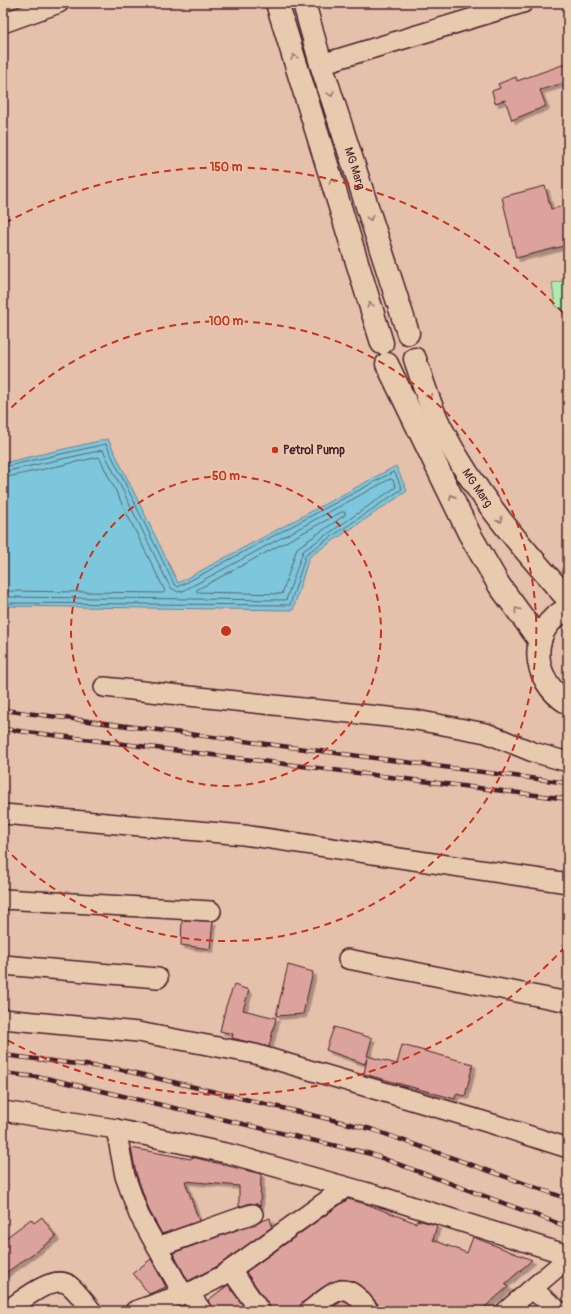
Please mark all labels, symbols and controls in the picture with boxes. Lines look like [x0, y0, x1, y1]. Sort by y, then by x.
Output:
one-way arrow [290, 54, 298, 61]
one-way arrow [326, 90, 335, 97]
street label: MG Marg [340, 145, 368, 192]
text: 150 m [210, 160, 243, 175]
one-way arrow [328, 178, 337, 185]
one-way arrow [366, 214, 374, 221]
one-way arrow [366, 302, 375, 309]
text: 100 m [209, 314, 244, 329]
one-way arrow [424, 392, 432, 399]
place label: Petrol Pump [283, 443, 345, 458]
marker: Petrol Pump [270, 445, 280, 455]
street label: MG Marg [458, 466, 496, 511]
text: 50 m [212, 469, 240, 484]
one-way arrow [449, 494, 457, 502]
one-way arrow [495, 516, 502, 523]
one-way arrow [515, 607, 522, 614]
centre of rings [219, 624, 233, 638]

